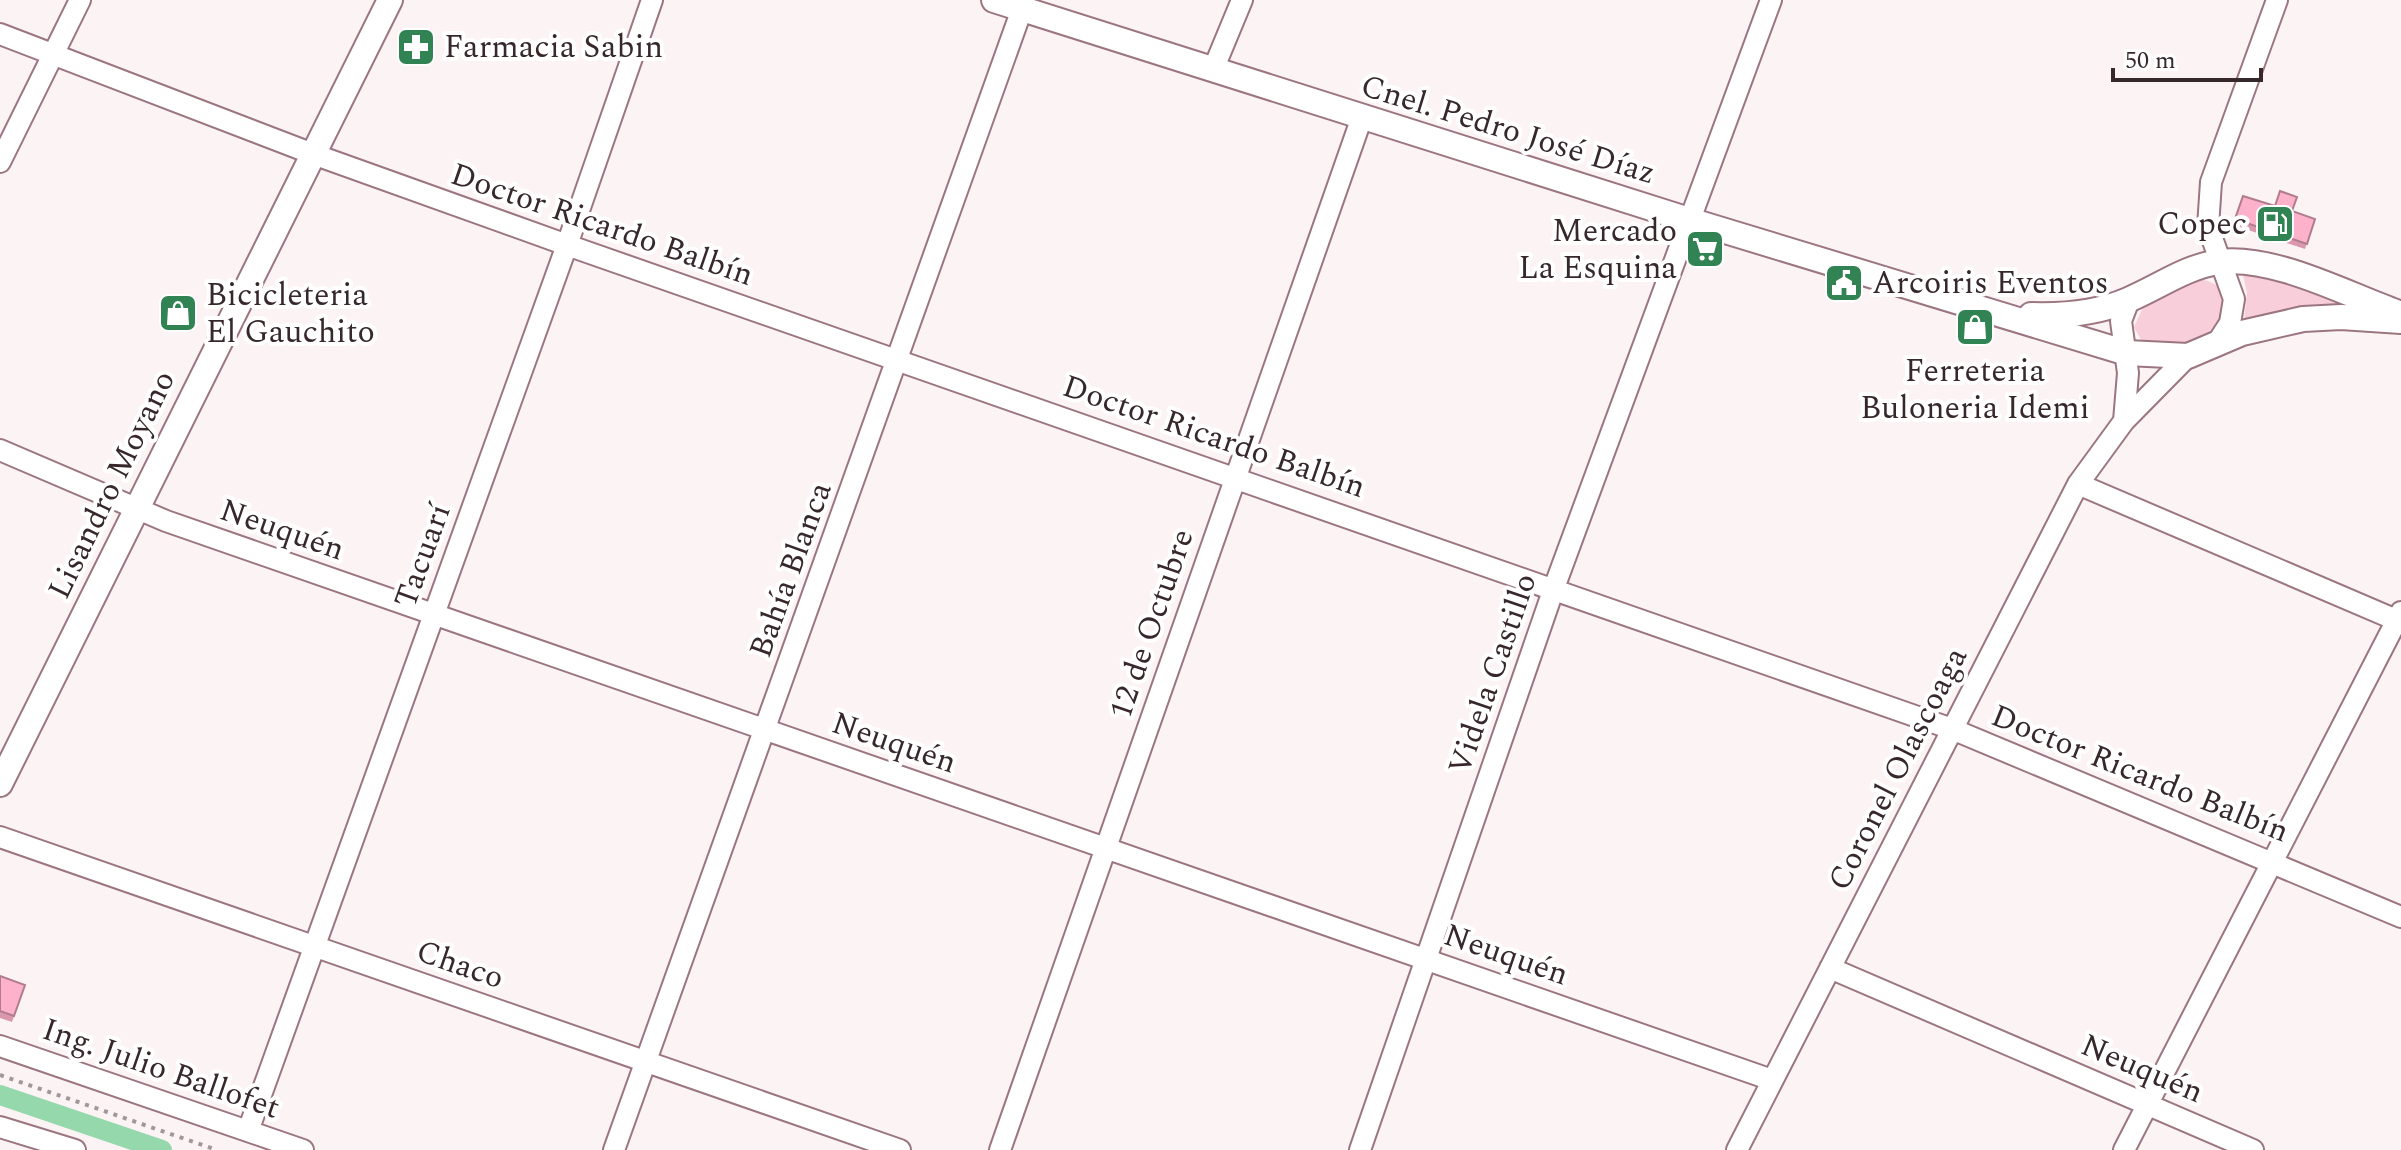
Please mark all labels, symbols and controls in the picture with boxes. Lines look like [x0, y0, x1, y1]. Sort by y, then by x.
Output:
place label: Farmacia Sabin [444, 23, 663, 72]
pharmacy icon: Farmacia Sabin [395, 26, 437, 68]
scale bar [2113, 32, 2261, 82]
text: 50 m [2125, 43, 2176, 79]
street label: Cnel. Pedro José Díaz [1355, 62, 1661, 198]
street label: Doctor Ricardo Balbín [444, 150, 760, 300]
place label: Copec [2157, 200, 2247, 249]
fuel station icon: Copec [2254, 203, 2296, 245]
place label: Mercado La Esquina [1519, 207, 1677, 293]
supermarket icon: Mercado La Esquina [1684, 228, 1726, 270]
place label: Arcoiris Eventos [1872, 259, 2109, 308]
public building icon: Arcoiris Eventos [1823, 262, 1865, 304]
place label: Bicicleteria El Gauchito [206, 271, 375, 357]
shop icon: Bicicleteria El Gauchito [157, 292, 199, 334]
shop icon: Ferreteria Buloneria Idemi [1954, 306, 1996, 348]
place label: Ferreteria Buloneria Idemi [1860, 347, 2090, 433]
street label: Lisandro Moyano [35, 362, 189, 608]
street label: Doctor Ricardo Balbín [1056, 362, 1372, 512]
street label: Bahía Blanca [736, 475, 846, 665]
street label: Neuquén [213, 486, 351, 574]
street label: Tacuarí [382, 495, 465, 615]
street label: 12 de Octubre [1097, 522, 1207, 726]
street label: Videla Castillo [1436, 567, 1550, 781]
street label: Coronel Olascoaga [1815, 638, 1981, 899]
street label: Doctor Ricardo Balbín [1984, 692, 2296, 856]
street label: Neuquén [825, 699, 963, 787]
street label: Neuquén [1437, 911, 1575, 999]
street label: Chaco [409, 927, 511, 1003]
street label: Ing. Julio Ballofet [36, 1005, 286, 1133]
street label: Neuquén [2073, 1021, 2211, 1117]

